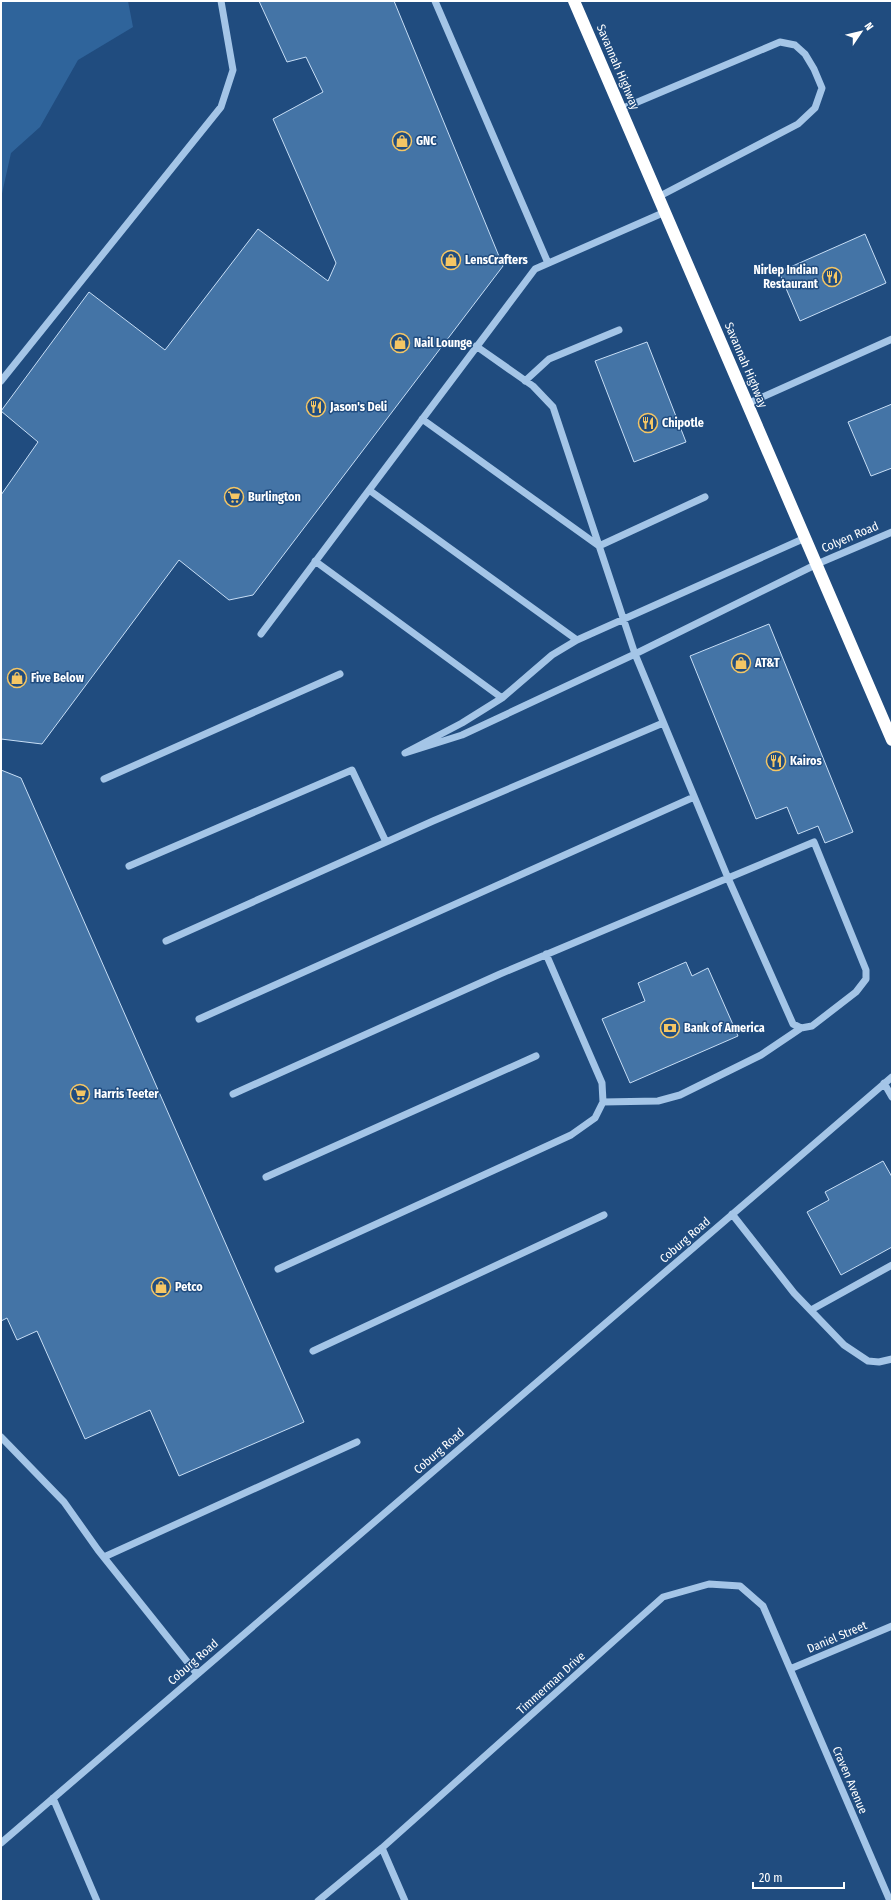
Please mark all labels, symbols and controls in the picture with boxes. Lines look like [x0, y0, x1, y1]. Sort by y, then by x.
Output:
north arrow [841, 12, 881, 52]
text: N [862, 20, 876, 33]
street label: Savannah Highway [594, 22, 643, 112]
shop icon: GNC [391, 130, 413, 152]
place label: GNC [416, 134, 437, 148]
shop icon: LensCrafters [440, 249, 462, 271]
place label: LensCrafters [465, 253, 528, 267]
place label: Nirlep Indian Restaurant [754, 263, 819, 291]
restaurant icon: Nirlep Indian Restaurant [821, 266, 843, 288]
street label: Savannah Highway [722, 320, 771, 410]
shop icon: Nail Lounge [389, 332, 411, 354]
place label: Nail Lounge [414, 336, 472, 350]
restaurant icon: Jason's Deli [305, 396, 327, 418]
place label: Jason's Deli [329, 400, 387, 414]
restaurant icon: Chipotle [637, 412, 659, 434]
place label: Chipotle [662, 416, 704, 430]
supermarket icon: Burlington [223, 486, 245, 508]
place label: Burlington [248, 490, 301, 504]
street label: Colyen Road [819, 519, 881, 555]
shop icon: AT&T [730, 652, 752, 674]
place label: AT&T [754, 656, 780, 670]
shop icon: Five Below [6, 667, 28, 689]
place label: Five Below [31, 671, 85, 685]
restaurant icon: Kairos [765, 750, 787, 772]
place label: Kairos [790, 754, 822, 768]
bank icon: Bank of America [659, 1017, 681, 1039]
place label: Bank of America [684, 1021, 765, 1035]
supermarket icon: Harris Teeter [69, 1083, 91, 1105]
place label: Harris Teeter [94, 1087, 159, 1101]
street label: Coburg Road [657, 1214, 713, 1266]
shop icon: Petco [150, 1276, 172, 1298]
place label: Petco [175, 1280, 203, 1294]
street label: Coburg Road [411, 1425, 467, 1477]
street label: Daniel Street [805, 1618, 869, 1656]
street label: Coburg Road [165, 1636, 221, 1688]
street label: Timmerman Drive [514, 1649, 588, 1717]
street label: Craven Avenue [830, 1744, 871, 1816]
scale bar [753, 1864, 844, 1890]
text: 20 m [759, 1871, 783, 1885]

